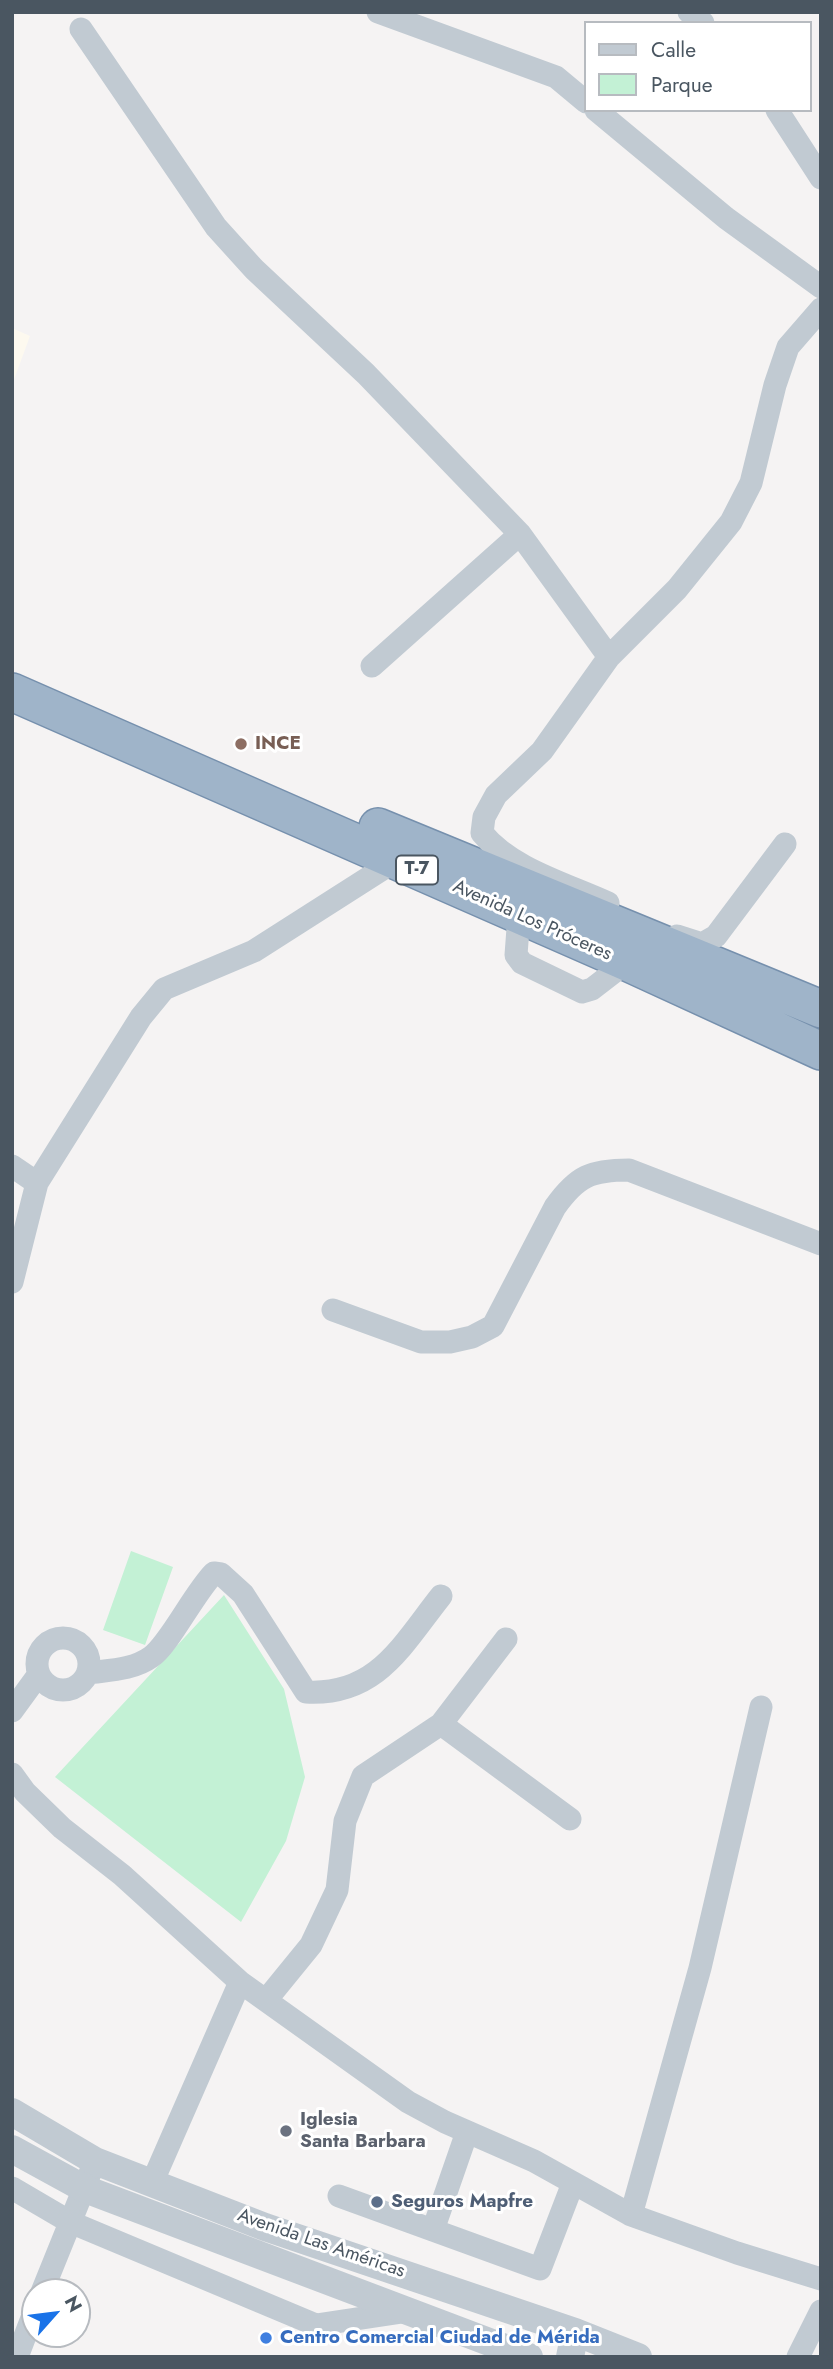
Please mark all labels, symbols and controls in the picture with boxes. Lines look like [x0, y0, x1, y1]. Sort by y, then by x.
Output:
legend [584, 21, 812, 112]
text: Calle [651, 35, 696, 65]
text: Parque [651, 70, 713, 100]
place label: INCE [255, 733, 301, 755]
marker: INCE [233, 736, 249, 752]
road number: T-7 [396, 856, 438, 884]
street label: Avenida Los Próceres [449, 876, 615, 966]
place label: Iglesia Santa Barbara [300, 2109, 426, 2153]
marker: Iglesia Santa Barbara [278, 2123, 294, 2139]
place label: Seguros Mapfre [391, 2191, 533, 2213]
marker: Seguros Mapfre [369, 2194, 385, 2210]
street label: Avenida Las Américas [234, 2205, 408, 2283]
north arrow [21, 2278, 91, 2348]
text: N [58, 2291, 89, 2317]
place label: Centro Comercial Ciudad de Mérida [280, 2327, 600, 2349]
marker: Centro Comercial Ciudad de Mérida [258, 2330, 274, 2346]

